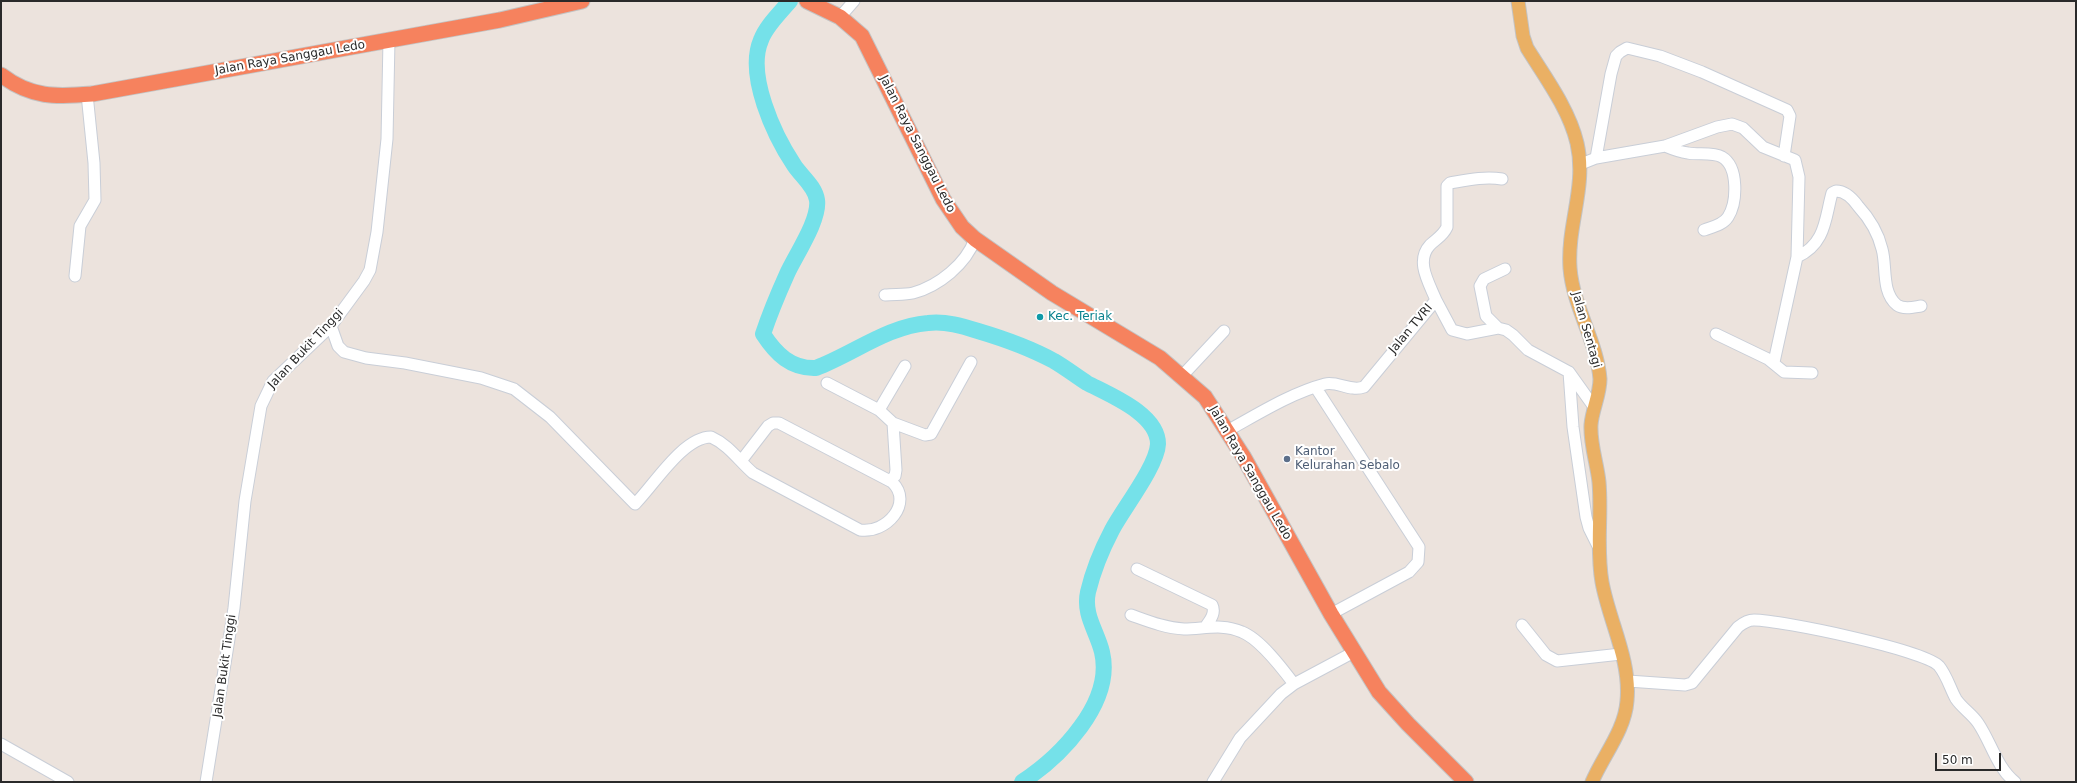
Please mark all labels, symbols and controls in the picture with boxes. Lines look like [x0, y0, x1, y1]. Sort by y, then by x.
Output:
street label: Jalan Raya Sanggau Ledo [214, 38, 366, 78]
street label: Jalan Raya Sanggau Ledo [876, 73, 958, 215]
street label: Jalan Sentagi [1568, 290, 1604, 370]
street label: Jalan TVRI [1386, 301, 1436, 357]
street label: Jalan Bukit Tinggi [265, 306, 347, 392]
place label: Kec. Teriak [1048, 310, 1112, 324]
marker: Kec. Teriak [1035, 312, 1045, 322]
street label: Jalan Raya Sanggau Ledo [1206, 404, 1294, 542]
place label: Kantor Kelurahan Sebalo [1295, 445, 1400, 473]
marker: Kantor Kelurahan Sebalo [1282, 454, 1292, 464]
street label: Jalan Bukit Tinggi [211, 613, 239, 719]
scale bar [1937, 745, 2003, 771]
text: 50 m [1942, 753, 1973, 767]

